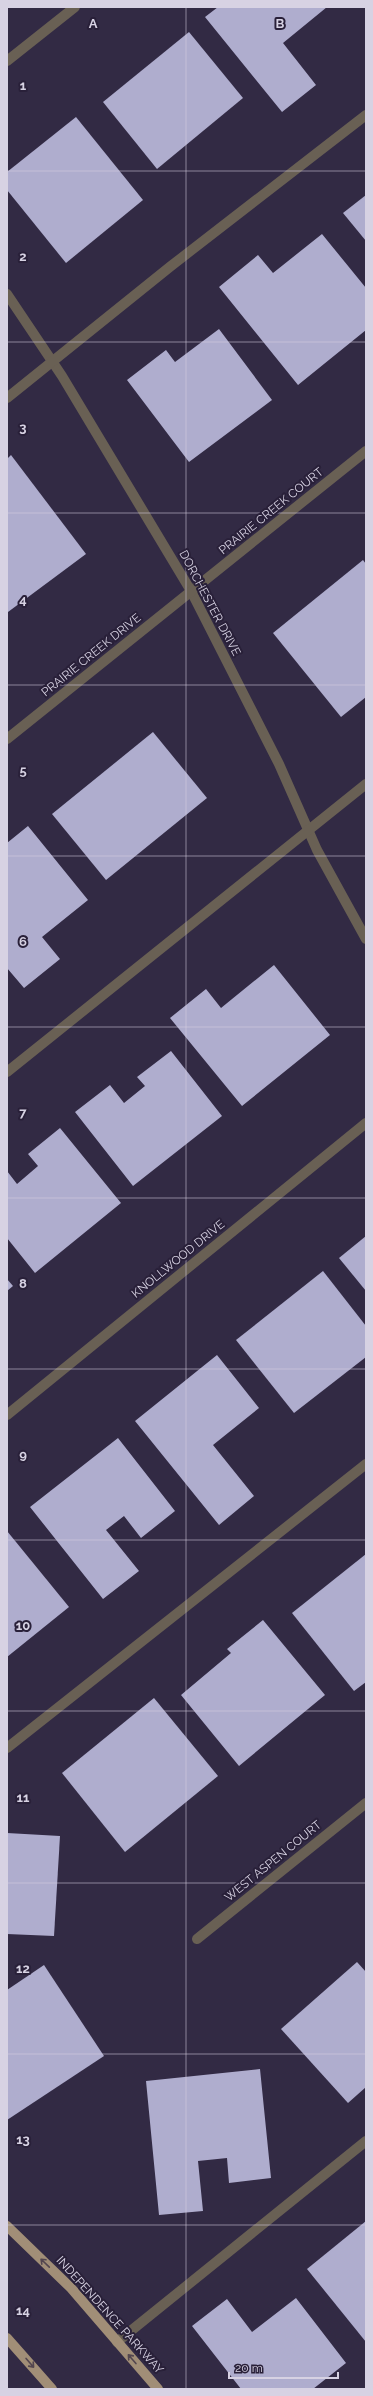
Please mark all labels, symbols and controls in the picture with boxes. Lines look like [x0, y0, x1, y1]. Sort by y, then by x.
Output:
text: A [89, 16, 98, 31]
text: B [276, 16, 285, 31]
text: 1 [20, 78, 27, 93]
text: 2 [19, 249, 27, 264]
text: 3 [19, 420, 27, 435]
street label: PRAIRIE CREEK COURT [216, 464, 326, 557]
street label: DORCHESTER DRIVE [176, 548, 244, 658]
text: 4 [19, 592, 27, 607]
street label: PRAIRIE CREEK DRIVE [39, 611, 143, 699]
text: 5 [19, 763, 27, 778]
text: 6 [19, 934, 27, 949]
text: 7 [19, 1105, 27, 1120]
street label: KNOLLWOOD DRIVE [129, 1217, 227, 1301]
text: 8 [19, 1276, 27, 1291]
text: 9 [19, 1447, 27, 1462]
text: 10 [16, 1618, 30, 1633]
text: 11 [17, 1790, 30, 1805]
street label: WEST ASPEN COURT [222, 1817, 325, 1904]
text: 12 [16, 1961, 30, 1976]
text: 13 [16, 2132, 30, 2147]
street label: INDEPENDENCE PARKWAY [54, 2253, 167, 2377]
one-way arrow [40, 2258, 50, 2268]
text: 14 [16, 2303, 30, 2318]
one-way arrow [128, 2354, 137, 2365]
scale bar [229, 2354, 338, 2380]
one-way arrow [25, 2358, 34, 2368]
text: 20 m [235, 2361, 263, 2375]

